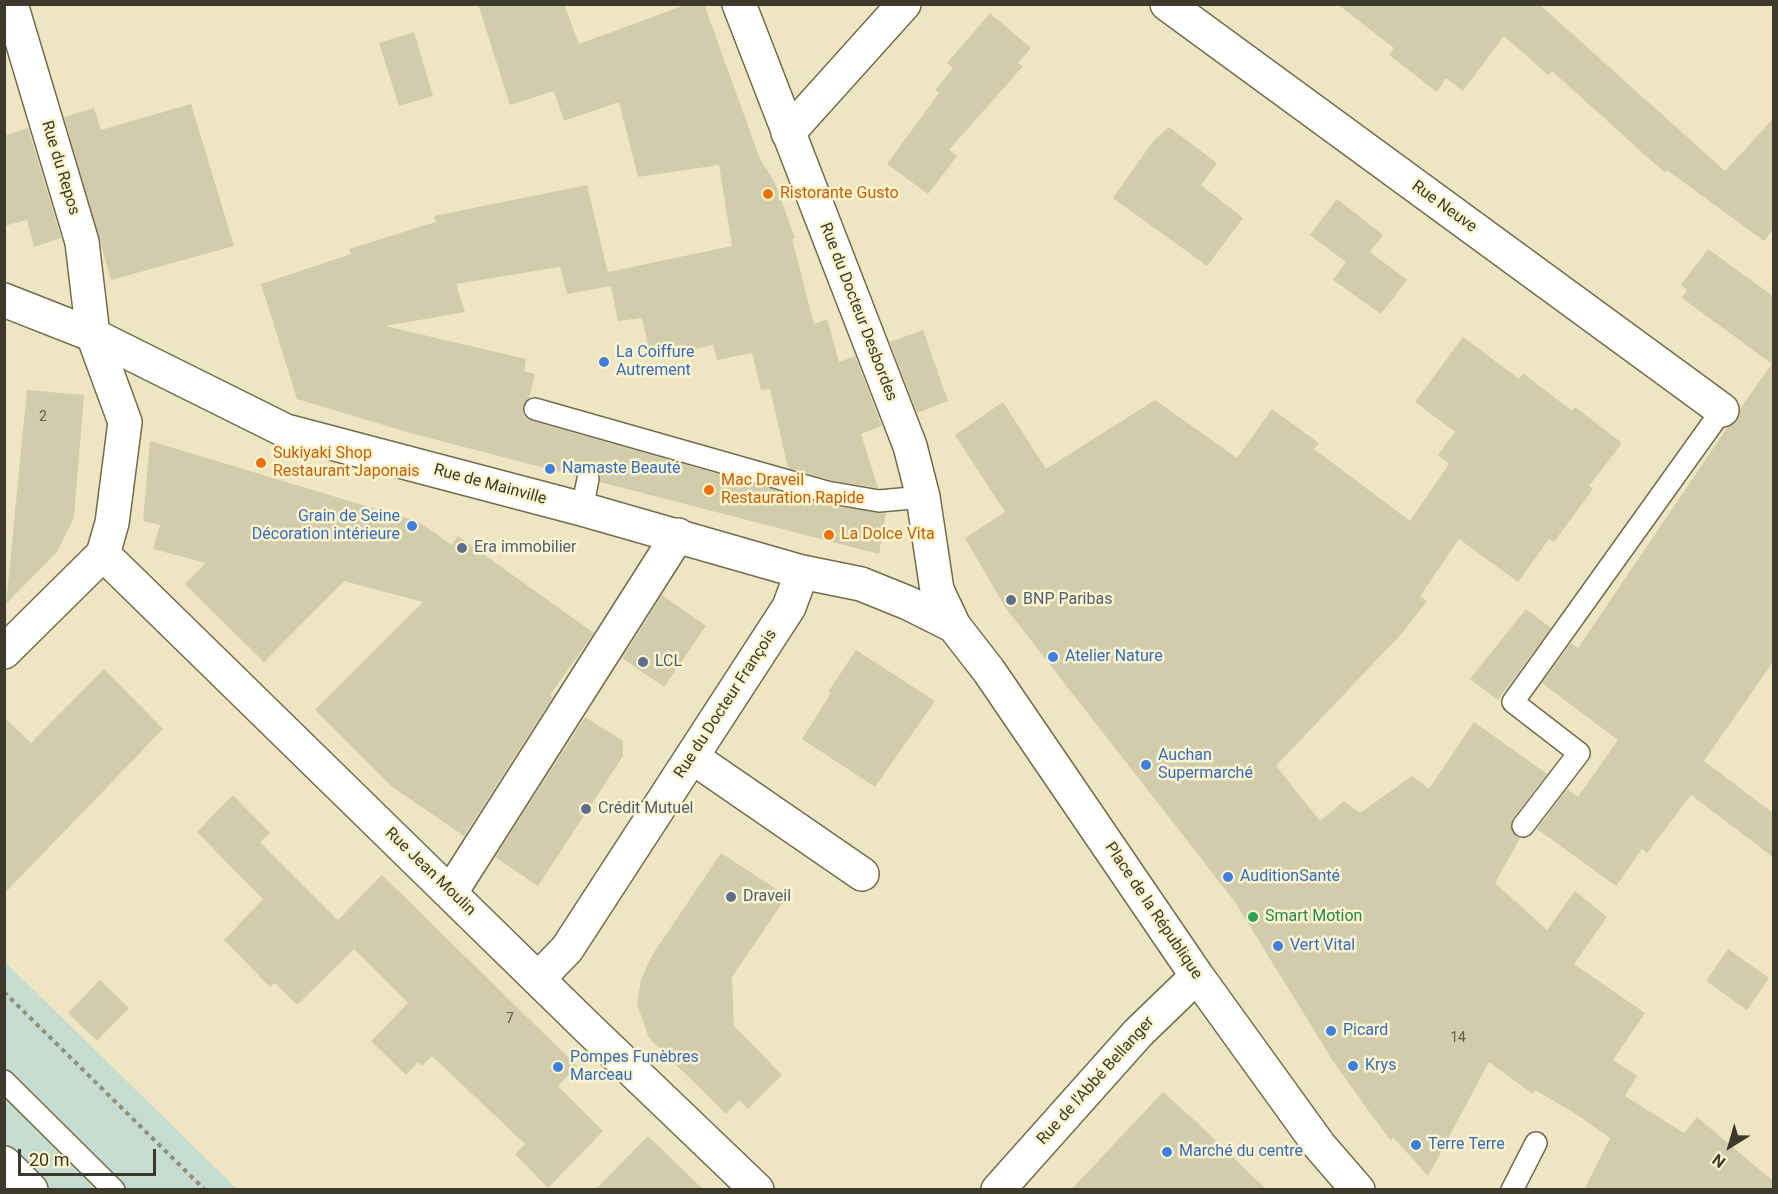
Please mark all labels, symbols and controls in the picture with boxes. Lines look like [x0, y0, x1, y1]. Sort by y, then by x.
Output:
street label: Rue du Repos [37, 118, 83, 218]
street label: Rue Neuve [1408, 177, 1480, 237]
place label: Ristorante Gusto [780, 184, 899, 204]
marker: Ristorante Gusto [761, 187, 775, 201]
street label: Rue du Docteur Desbordes [815, 220, 901, 404]
place label: La Coiffure Autrement [616, 343, 694, 381]
marker: La Coiffure Autrement [597, 355, 611, 369]
house number: 2 [39, 409, 47, 425]
place label: Sukiyaki Shop Restaurant Japonais [273, 444, 420, 482]
marker: Sukiyaki Shop Restaurant Japonais [254, 456, 268, 470]
place label: Namaste Beauté [562, 459, 680, 479]
street label: Rue de Mainville [432, 461, 548, 509]
marker: Namaste Beauté [543, 462, 557, 476]
place label: Mac Draveil Restauration Rapide [721, 471, 864, 509]
marker: Mac Draveil Restauration Rapide [702, 483, 716, 497]
place label: Grain de Seine Décoration intérieure [252, 507, 400, 545]
marker: Grain de Seine Décoration intérieure [405, 519, 419, 533]
place label: La Dolce Vita [841, 525, 935, 545]
marker: La Dolce Vita [822, 528, 836, 542]
place label: Era immobilier [474, 538, 577, 558]
marker: Era immobilier [455, 541, 469, 555]
place label: BNP Paribas [1023, 590, 1112, 610]
marker: BNP Paribas [1004, 593, 1018, 607]
street label: Rue du Docteur François [671, 626, 781, 782]
place label: Atelier Nature [1065, 647, 1163, 667]
marker: Atelier Nature [1046, 650, 1060, 664]
place label: LCL [655, 652, 682, 672]
marker: LCL [636, 655, 650, 669]
place label: Auchan Supermarché [1158, 746, 1253, 784]
marker: Auchan Supermarché [1139, 758, 1153, 772]
place label: Crédit Mutuel [598, 799, 694, 819]
marker: Crédit Mutuel [579, 802, 593, 816]
street label: Rue Jean Moulin [381, 824, 479, 920]
street label: Place de la République [1100, 839, 1206, 983]
place label: AuditionSanté [1240, 867, 1340, 887]
marker: AuditionSanté [1221, 870, 1235, 884]
place label: Draveil [743, 887, 791, 907]
marker: Draveil [724, 890, 738, 904]
place label: Smart Motion [1265, 907, 1362, 927]
marker: Smart Motion [1246, 910, 1260, 924]
place label: Vert Vital [1290, 936, 1355, 956]
marker: Vert Vital [1271, 939, 1285, 953]
house number: 7 [506, 1011, 514, 1027]
street label: Rue de l'Abbé Bellanger [1033, 1013, 1159, 1149]
place label: Picard [1343, 1021, 1388, 1041]
marker: Picard [1324, 1024, 1338, 1038]
house number: 14 [1450, 1030, 1466, 1046]
place label: Pompes Funèbres Marceau [570, 1048, 699, 1086]
place label: Krys [1365, 1056, 1396, 1076]
marker: Krys [1346, 1059, 1360, 1073]
marker: Pompes Funèbres Marceau [551, 1060, 565, 1074]
north arrow [1700, 1116, 1760, 1176]
place label: Terre Terre [1428, 1135, 1505, 1155]
scale bar [21, 1137, 159, 1175]
marker: Terre Terre [1409, 1138, 1423, 1152]
place label: Marché du centre [1179, 1142, 1303, 1162]
marker: Marché du centre [1160, 1145, 1174, 1159]
text: 20 m [29, 1149, 69, 1170]
text: N [1709, 1150, 1729, 1172]

